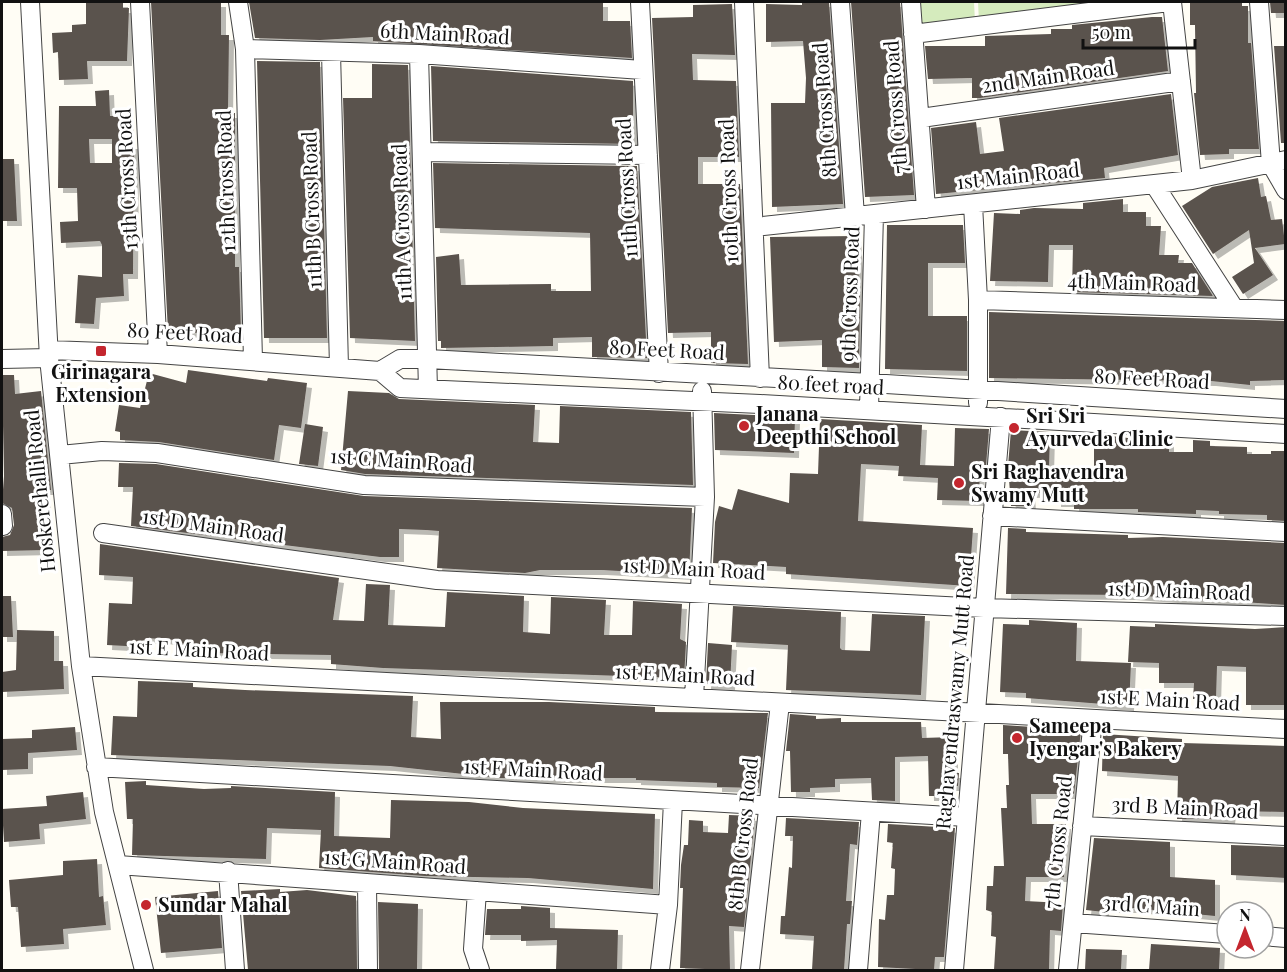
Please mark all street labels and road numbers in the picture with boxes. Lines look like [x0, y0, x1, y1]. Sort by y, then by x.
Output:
street label: 6th Main Road [380, 16, 511, 49]
street label: 7th Cross Road [876, 39, 913, 175]
street label: 8th Cross Road [805, 41, 842, 179]
street label: 2nd Main Road [980, 53, 1116, 98]
street label: 13th Cross Road [108, 107, 143, 250]
street label: 12th Cross Road [209, 109, 240, 253]
street label: 11th Cross Road [608, 117, 643, 259]
street label: 10th Cross Road [711, 118, 744, 264]
street label: 11th B Cross Road [294, 130, 327, 289]
street label: 11th A Cross Road [384, 143, 417, 301]
street label: 1st Main Road [955, 155, 1081, 194]
street label: 9th Cross Road [833, 225, 864, 362]
street label: 4th Main Road [1067, 266, 1197, 297]
street label: 80 Feet Road [127, 315, 244, 348]
street label: 80 Feet Road [609, 332, 726, 365]
street label: 80 Feet Road [1094, 361, 1211, 394]
street label: 80 feet road [777, 367, 885, 400]
street label: Hoskerehalli Road [17, 408, 60, 574]
street label: 1st C Main Road [329, 441, 473, 478]
street label: 1st D Main Road [140, 501, 286, 548]
street label: 1st D Main Road [622, 550, 767, 585]
street label: Raghavendraswamy Mutt Road [928, 553, 979, 830]
street label: 1st D Main Road [1107, 574, 1251, 606]
street label: 1st E Main Road [128, 631, 270, 666]
street label: 1st E Main Road [614, 656, 756, 691]
street label: 1st E Main Road [1099, 681, 1241, 716]
street label: 1st F Main Road [463, 751, 604, 786]
street label: 8th B Cross Road [720, 756, 763, 911]
street label: 7th Cross Road [1036, 774, 1077, 910]
street label: 3rd B Main Road [1111, 789, 1260, 824]
street label: 1st G Main Road [323, 842, 468, 879]
street label: 3rd C Main [1101, 888, 1201, 921]

